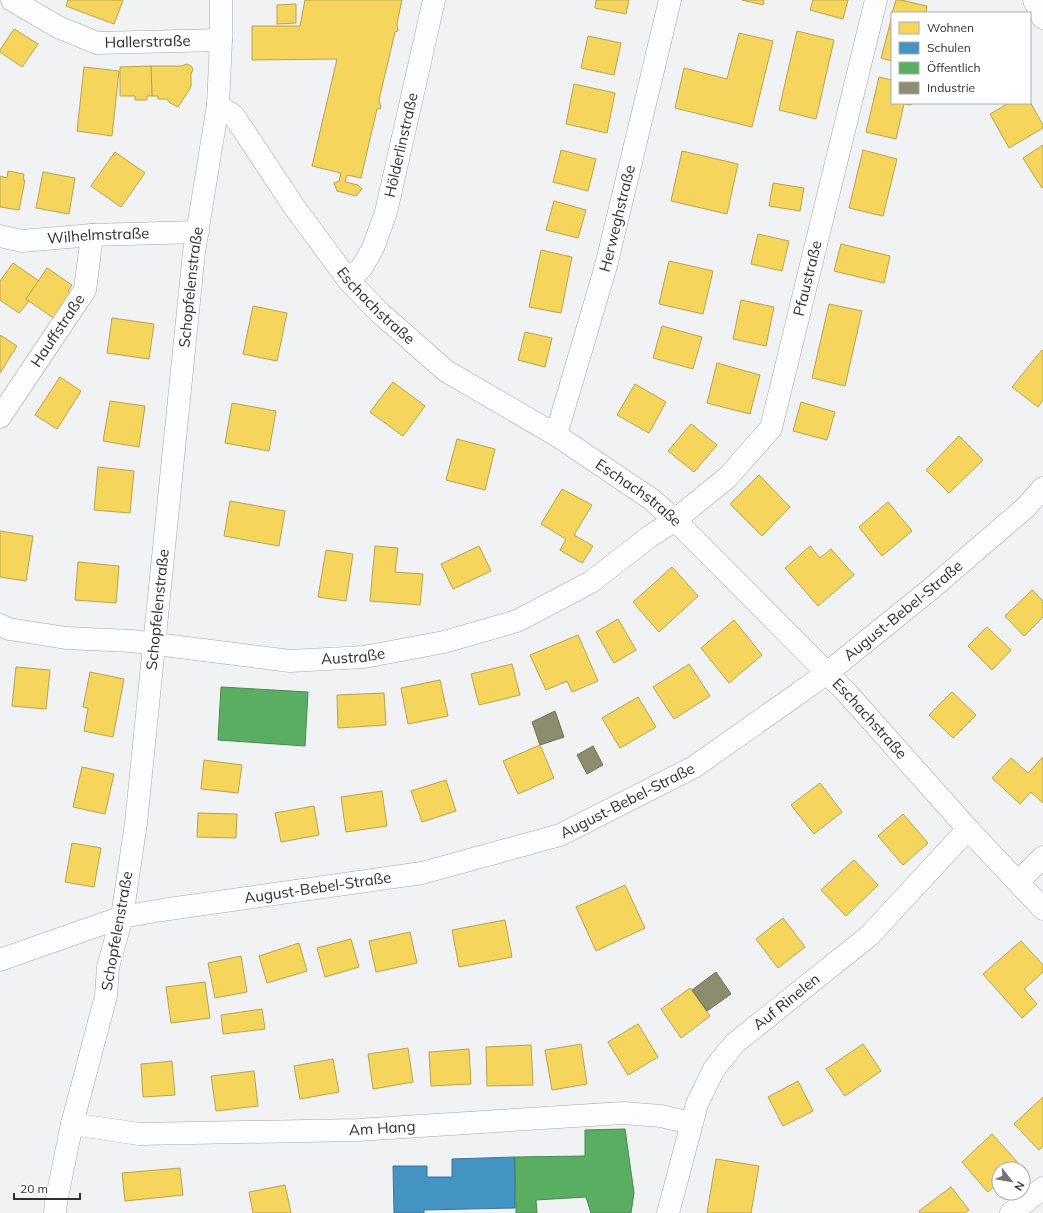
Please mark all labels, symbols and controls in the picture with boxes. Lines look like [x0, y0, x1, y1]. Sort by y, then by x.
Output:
legend [891, 12, 1031, 104]
text: Wohnen [927, 20, 974, 35]
street label: Hallerstraße [104, 31, 191, 52]
text: Schulen [927, 40, 971, 55]
text: Öffentlich [927, 60, 980, 75]
text: Industrie [927, 80, 975, 95]
street label: Hölderlinstraße [380, 91, 422, 199]
street label: Herweghstraße [595, 163, 639, 274]
street label: Wilhelmstraße [46, 223, 150, 248]
street label: Schopfelenstraße [174, 225, 207, 348]
street label: Pfaustraße [789, 238, 826, 318]
street label: Eschachstraße [333, 263, 419, 348]
street label: Hauffstraße [26, 290, 89, 370]
street label: Eschachstraße [592, 454, 686, 530]
street label: Schopfelenstraße [142, 548, 173, 671]
street label: August-Bebel-Straße [840, 556, 966, 665]
street label: Austraße [320, 643, 387, 668]
street label: Eschachstraße [829, 674, 911, 763]
street label: August-Bebel-Straße [557, 758, 698, 842]
street label: August-Bebel-Straße [243, 867, 392, 907]
street label: Schopfelenstraße [97, 870, 136, 992]
street label: Auf Rinelen [749, 969, 823, 1034]
street label: Am Hang [349, 1116, 416, 1139]
north arrow [991, 1161, 1031, 1201]
scale bar [14, 1175, 80, 1201]
text: N [1011, 1179, 1028, 1193]
text: 20 m [20, 1181, 48, 1196]

